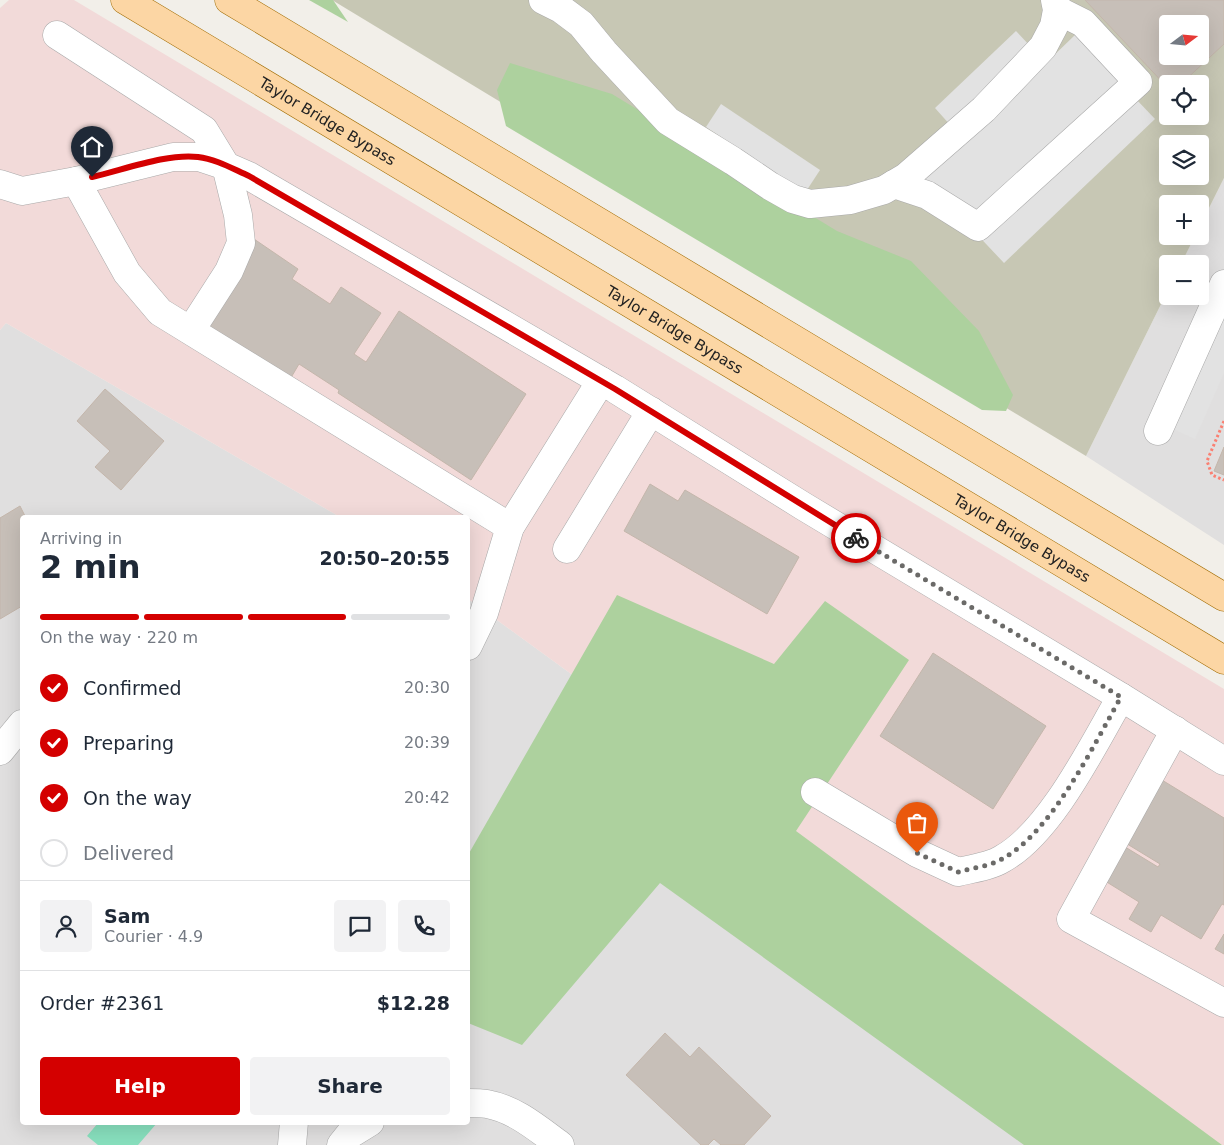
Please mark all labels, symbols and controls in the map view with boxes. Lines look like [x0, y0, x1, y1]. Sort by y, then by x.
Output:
north arrow [1159, 15, 1209, 65]
map controls [1159, 15, 1209, 305]
street label: Taylor Bridge Bypass [255, 73, 399, 170]
button: locate [1159, 75, 1209, 125]
pin [71, 126, 113, 177]
icon: home [78, 133, 106, 161]
button: layers [1159, 135, 1209, 185]
button: + [1159, 195, 1209, 245]
button: − [1159, 255, 1209, 305]
street label: Taylor Bridge Bypass [602, 282, 746, 378]
street label: Taylor Bridge Bypass [949, 490, 1094, 587]
courier [831, 513, 881, 563]
icon: bike [842, 524, 870, 552]
text: Arriving in [40, 529, 122, 548]
text: 20:50–20:55 [320, 547, 450, 569]
text: 2 min [40, 548, 141, 586]
text: On the way · 220 m [40, 628, 198, 647]
icon: check [40, 674, 68, 702]
text: Confirmed [83, 677, 182, 699]
text: 20:30 [404, 678, 450, 697]
icon: check [40, 729, 68, 757]
text: Preparing [83, 732, 174, 754]
text: 20:39 [404, 733, 450, 752]
icon: check [40, 784, 68, 812]
text: On the way [83, 787, 192, 809]
text: 20:42 [404, 788, 450, 807]
pin [896, 802, 938, 853]
icon: bag [903, 809, 931, 837]
text: Delivered [83, 842, 174, 864]
button: person [40, 900, 92, 952]
button: chat [334, 900, 386, 952]
button: phone [398, 900, 450, 952]
text: Sam [104, 905, 150, 927]
text: Courier · 4.9 [104, 927, 203, 946]
text: Order #2361 [40, 992, 164, 1014]
text: $12.28 [377, 992, 450, 1014]
button: Help [40, 1057, 240, 1115]
button: Share [250, 1057, 450, 1115]

